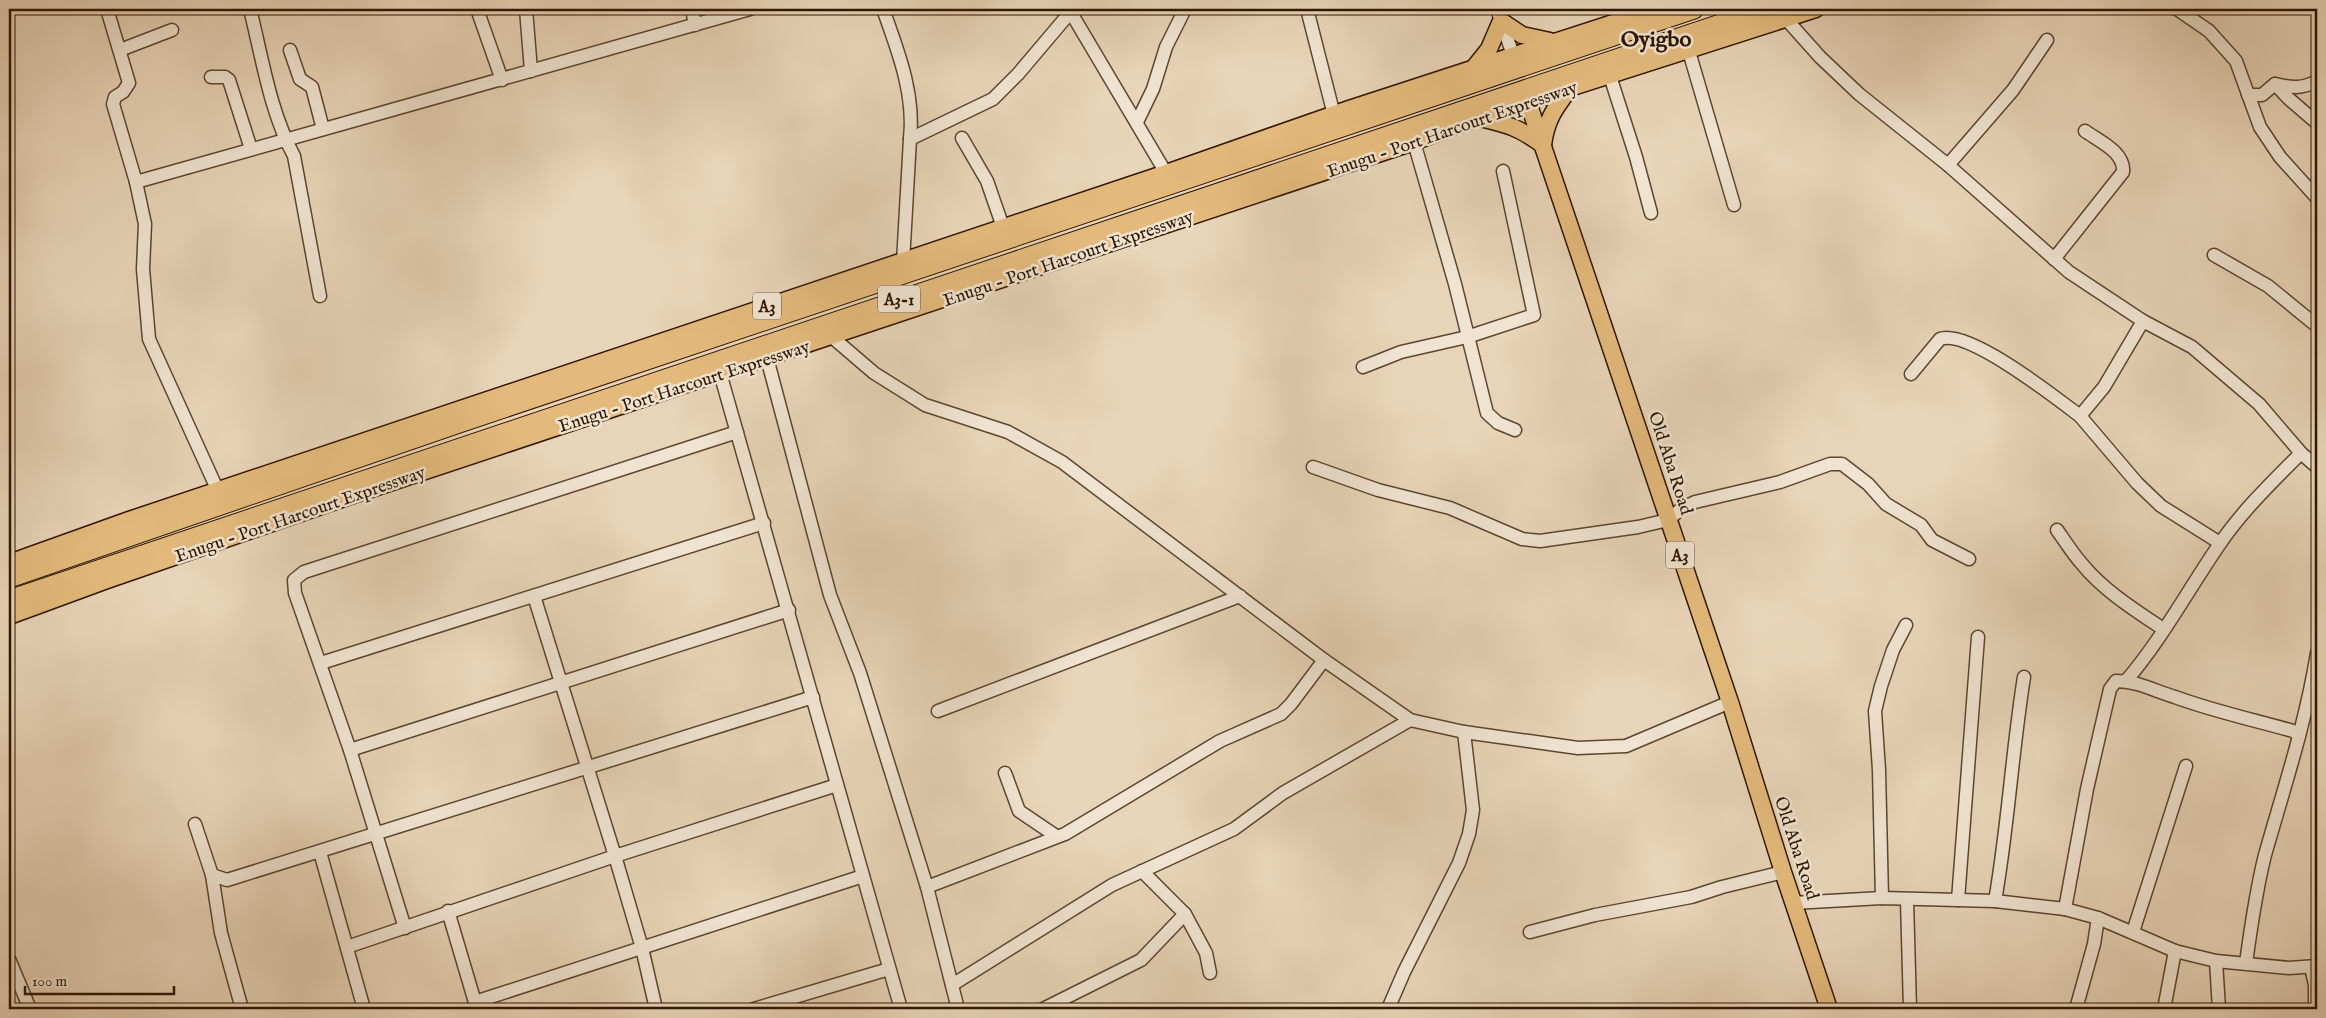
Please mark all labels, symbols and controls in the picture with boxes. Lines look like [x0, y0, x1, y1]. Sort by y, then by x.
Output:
district label: Oyigbo [1621, 26, 1691, 54]
street label: Enugu - Port Harcourt Expressway [1324, 77, 1581, 184]
street label: Enugu - Port Harcourt Expressway [940, 206, 1197, 313]
road number: A3-1 [878, 286, 920, 312]
road number: A3 [753, 292, 781, 320]
street label: Enugu - Port Harcourt Expressway [556, 336, 813, 439]
street label: Old Aba Road [1642, 409, 1697, 519]
street label: Enugu - Port Harcourt Expressway [172, 462, 429, 569]
road number: A3 [1666, 542, 1694, 568]
street label: Old Aba Road [1768, 794, 1823, 904]
scale bar [25, 963, 174, 995]
text: 100 m [32, 972, 68, 991]

